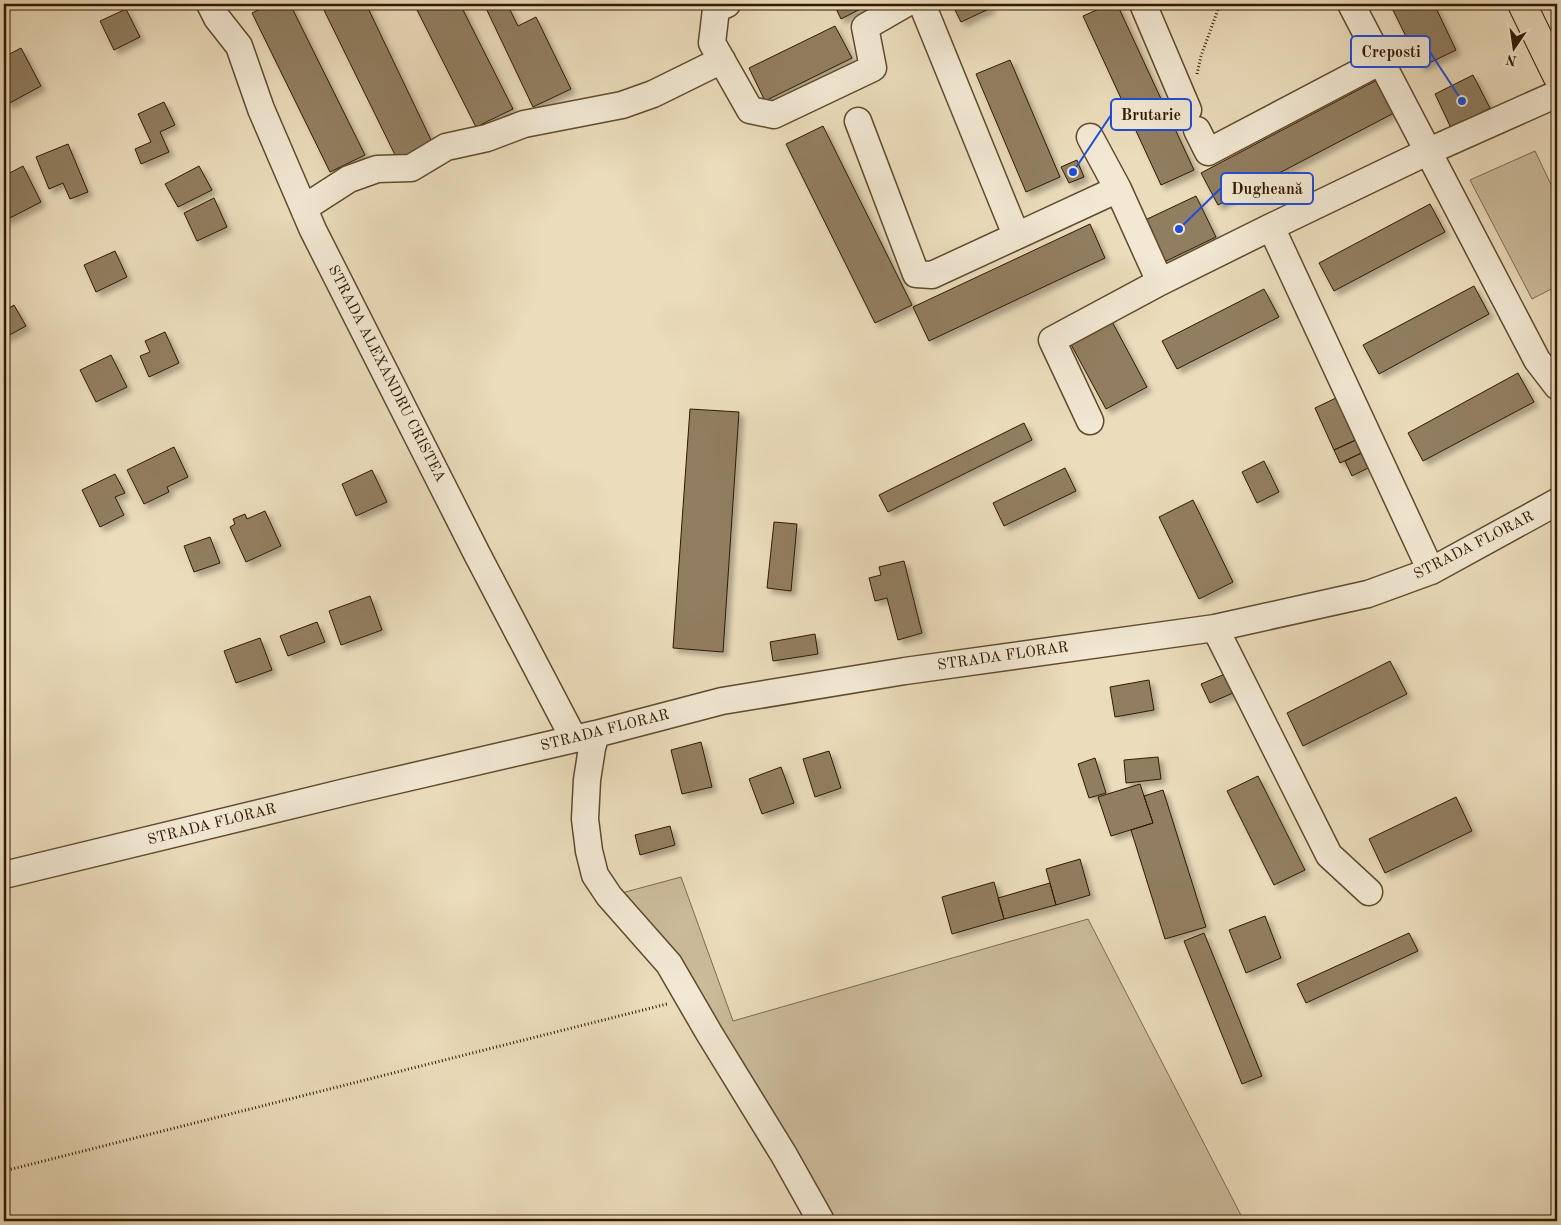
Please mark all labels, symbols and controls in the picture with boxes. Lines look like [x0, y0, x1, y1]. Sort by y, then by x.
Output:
north arrow [1488, 22, 1538, 72]
callout: Creposti [1351, 36, 1430, 67]
text: Creposti [1361, 45, 1421, 61]
text: N [1504, 52, 1518, 68]
callout: Brutarie [1111, 99, 1191, 130]
text: Brutarie [1121, 108, 1181, 124]
callout: Dugheană [1221, 173, 1313, 204]
text: Dugheană [1231, 182, 1303, 198]
street label: STRADA ALEXANDRU CRISTEA [325, 263, 448, 485]
street label: STRADA FLORAR [1412, 509, 1537, 583]
street label: STRADA FLORAR [936, 640, 1070, 674]
street label: STRADA FLORAR [539, 708, 671, 754]
street label: STRADA FLORAR [146, 802, 278, 848]

